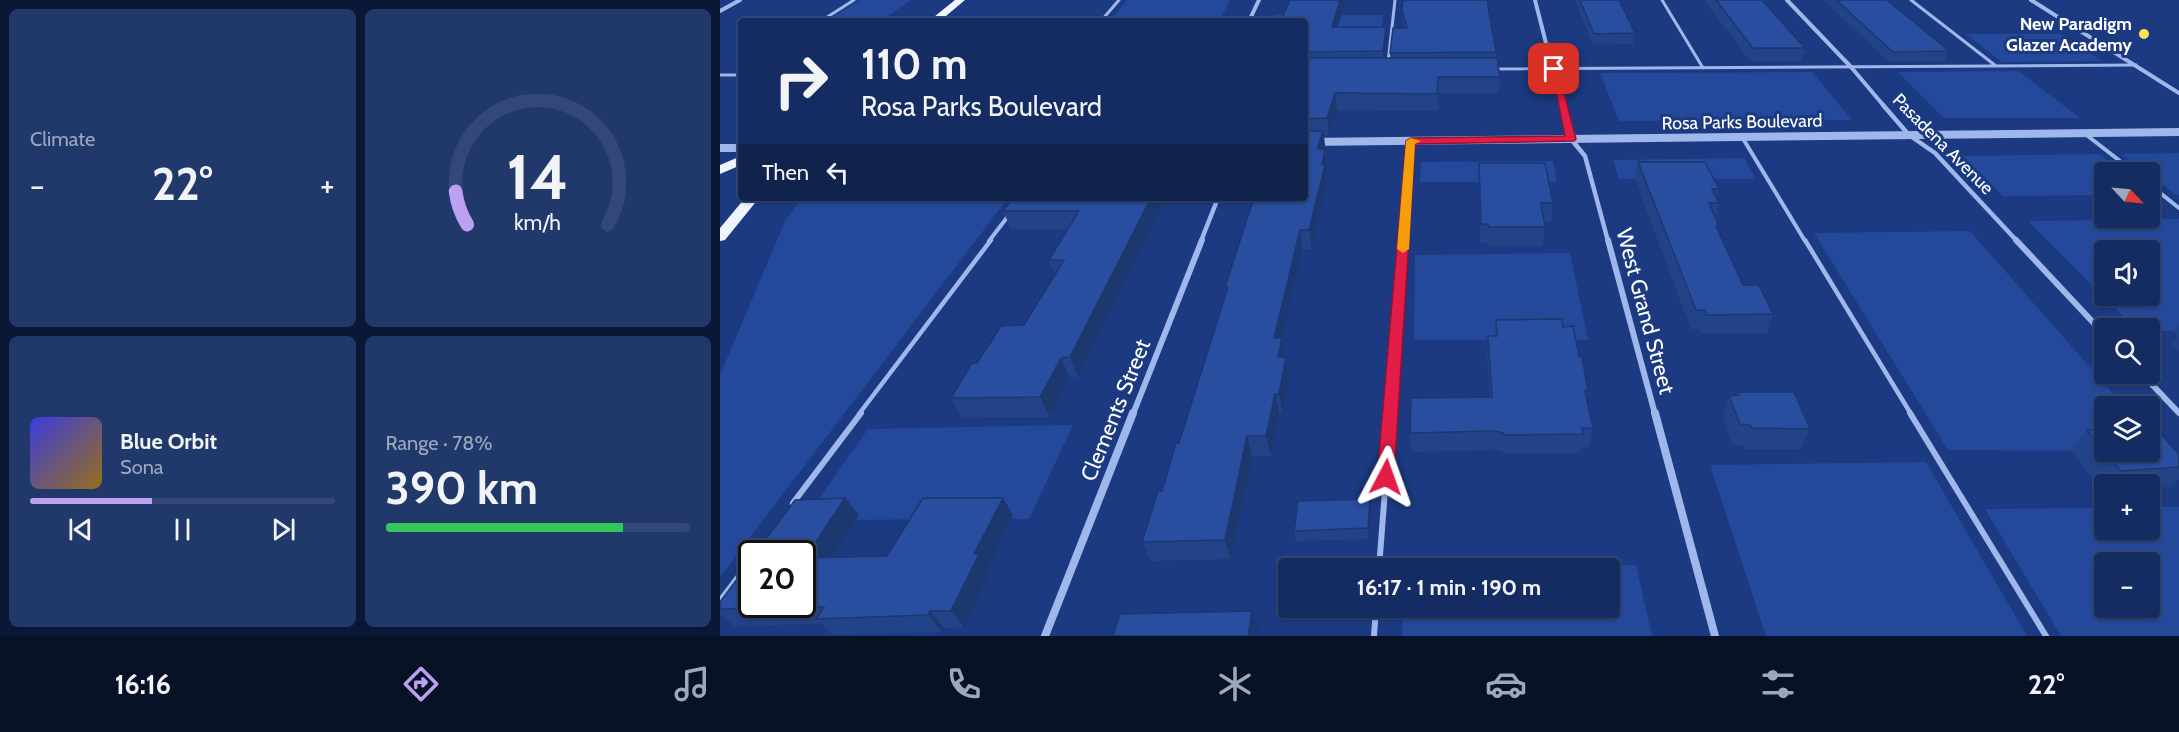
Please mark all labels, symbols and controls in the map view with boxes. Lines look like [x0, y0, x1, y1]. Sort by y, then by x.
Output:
place label: New Paradigm Glazer Academy [2006, 13, 2132, 56]
marker: New Paradigm Glazer Academy [2137, 27, 2151, 41]
text: 110 m [861, 38, 968, 90]
icon: right [762, 42, 840, 120]
pin [1528, 43, 1579, 94]
icon: arrive [1537, 52, 1570, 85]
street label: Pasadena Avenue [1888, 89, 1998, 199]
text: Rosa Parks Boulevard [861, 90, 1102, 123]
street label: Rosa Parks Boulevard [1661, 110, 1823, 134]
text: Climate [30, 127, 95, 151]
text: 14 [507, 139, 569, 215]
icon: left [821, 156, 854, 189]
text: 22° [152, 157, 213, 211]
text: Then [762, 159, 809, 186]
north arrow [2094, 162, 2160, 228]
map controls [2094, 162, 2160, 618]
text: − [30, 165, 45, 205]
text: + [320, 165, 335, 205]
text: km/h [514, 209, 561, 235]
street label: West Grand Street [1610, 225, 1681, 398]
button: sound [2094, 240, 2160, 306]
button: search [2094, 318, 2160, 384]
street label: Clements Street [1075, 335, 1156, 485]
button: layers [2094, 396, 2160, 462]
text: Blue Orbit [120, 428, 217, 455]
text: Range · 78% [386, 431, 492, 455]
position arrow [1354, 445, 1418, 509]
text: Sona [120, 455, 163, 479]
text: 390 km [386, 461, 538, 515]
button: + [2094, 474, 2160, 540]
icon: previous [64, 513, 97, 546]
icon: pause [166, 513, 199, 546]
icon: next [267, 513, 300, 546]
speed limit sign: 20 [738, 540, 816, 618]
button: − [2094, 552, 2160, 618]
text: 16:17 · 1 min · 190 m [1357, 574, 1541, 601]
icon: directions [400, 663, 442, 705]
icon: music [671, 663, 713, 705]
icon: phone [943, 663, 985, 705]
icon: climate [1214, 663, 1256, 705]
icon: car [1485, 663, 1527, 705]
icon: filters [1757, 663, 1799, 705]
text: 16:16 [115, 668, 171, 701]
text: 22° [2028, 668, 2064, 701]

